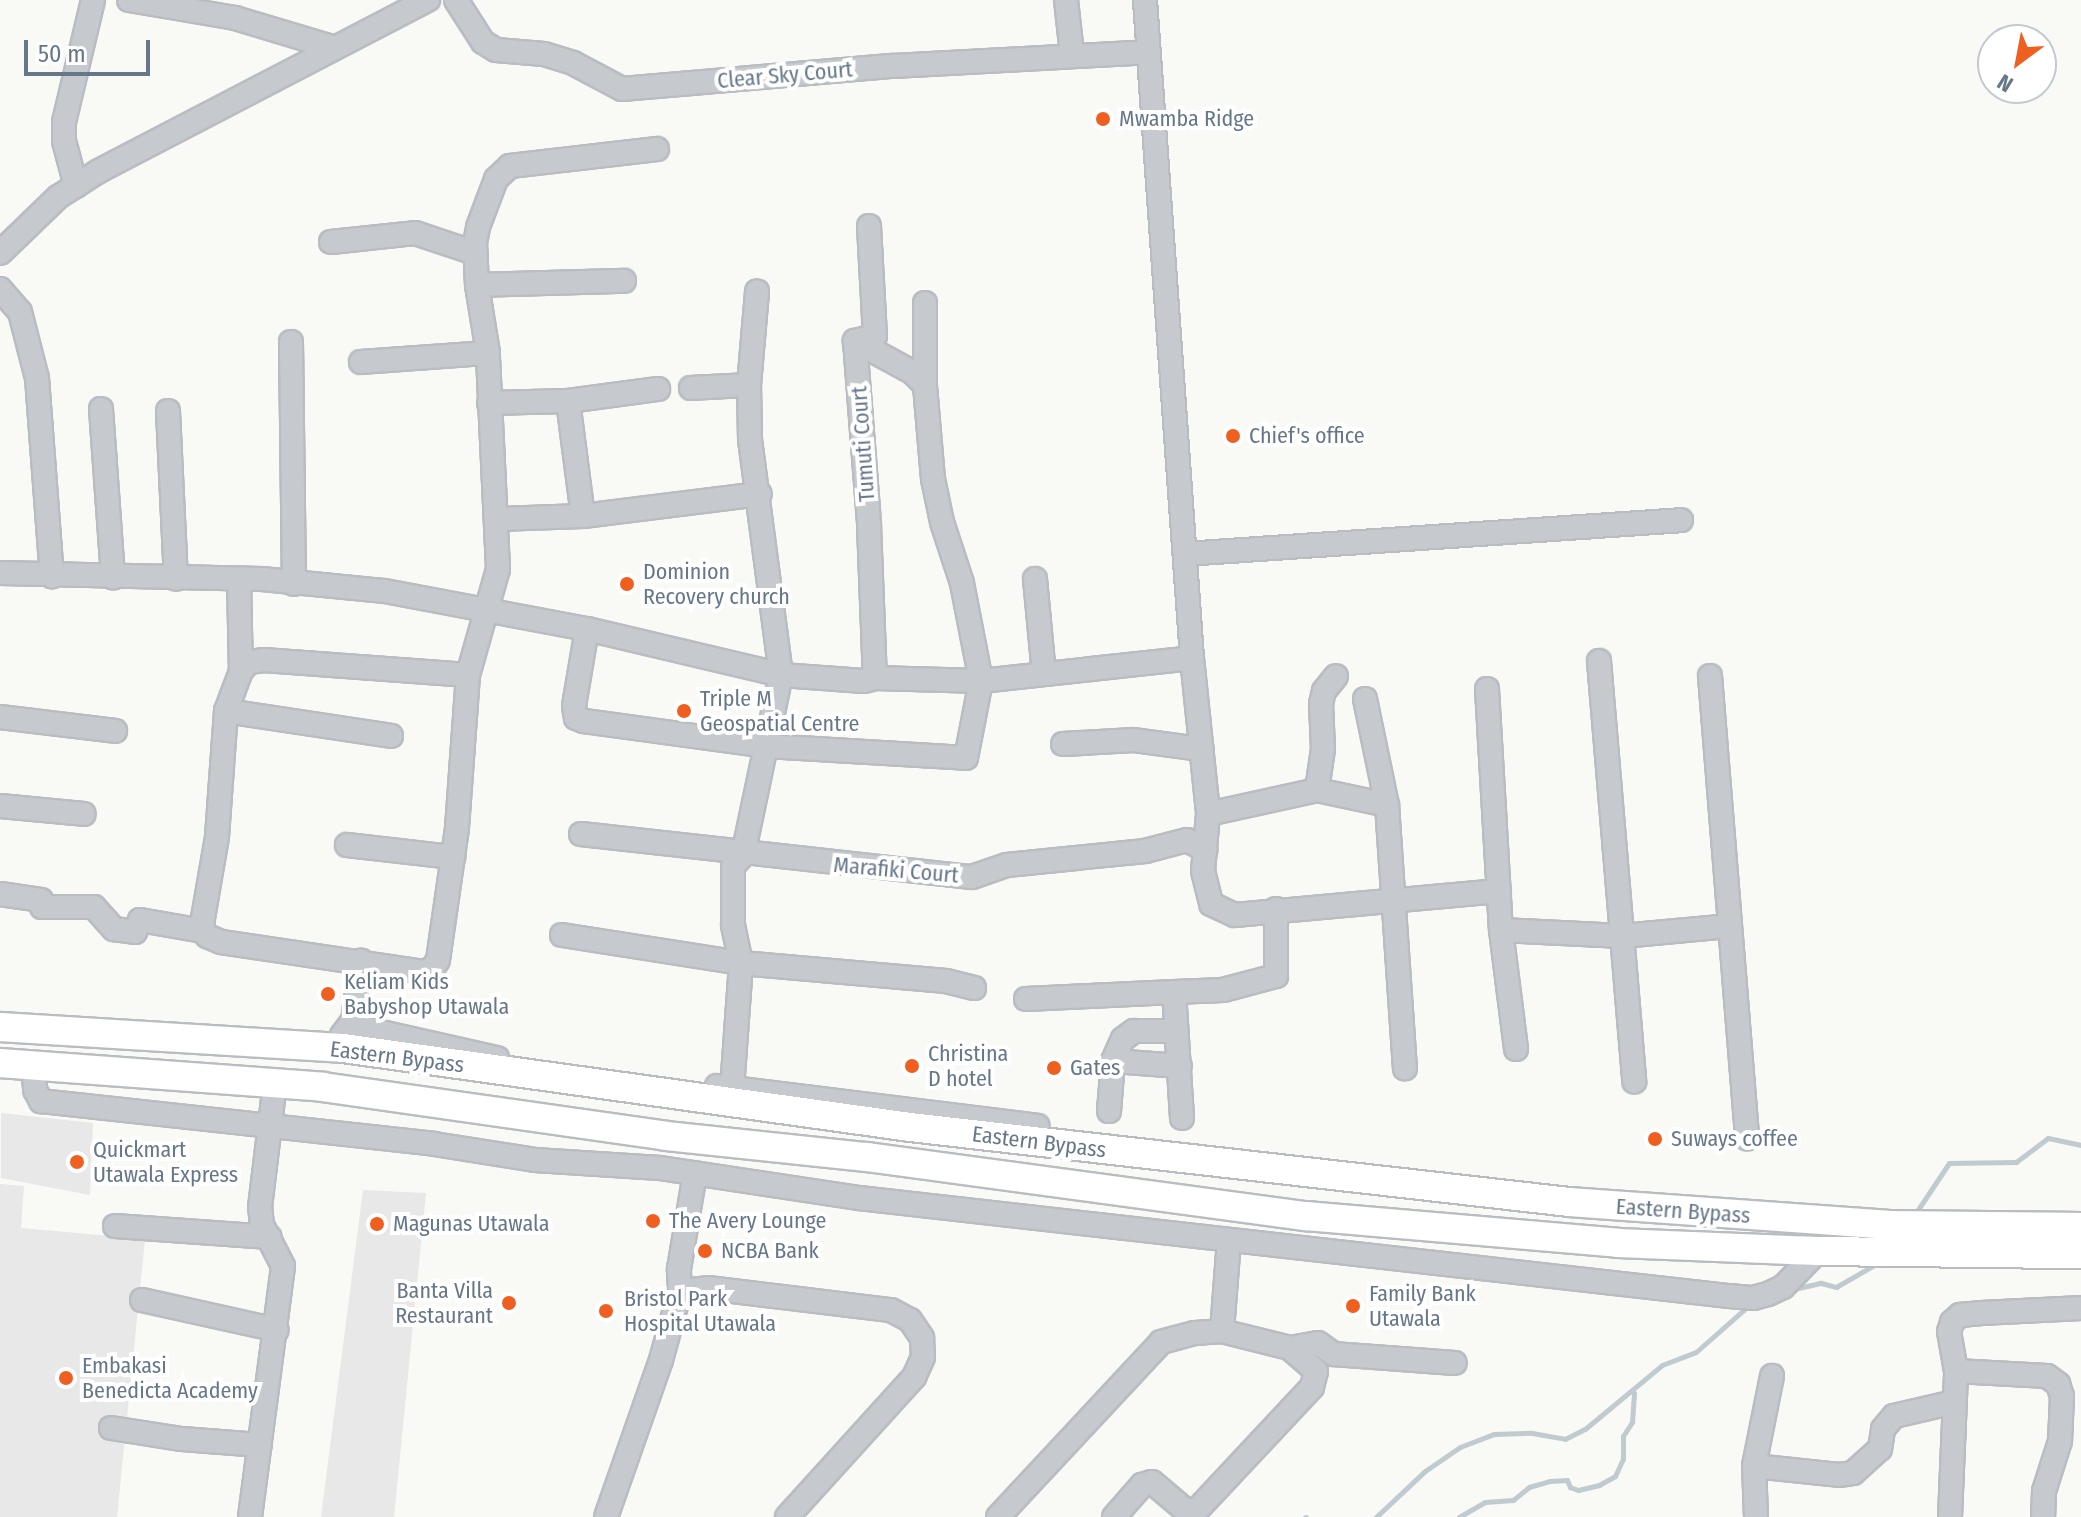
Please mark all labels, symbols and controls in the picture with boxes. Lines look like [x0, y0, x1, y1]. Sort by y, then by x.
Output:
scale bar [28, 24, 154, 74]
north arrow [1977, 24, 2057, 104]
text: 50 m [38, 40, 86, 68]
street label: Clear Sky Court [716, 56, 854, 94]
text: N [1992, 68, 2018, 98]
place label: Mwamba Ridge [1119, 106, 1254, 132]
marker: Mwamba Ridge [1094, 110, 1112, 128]
street label: Tumuti Court [846, 385, 880, 503]
place label: Chief's office [1249, 423, 1365, 449]
marker: Chief's office [1224, 427, 1242, 445]
place label: Dominion Recovery church [643, 558, 790, 610]
marker: Dominion Recovery church [618, 575, 636, 593]
place label: Triple M Geospatial Centre [700, 685, 859, 736]
marker: Triple M Geospatial Centre [675, 702, 693, 720]
street label: Marafiki Court [832, 851, 960, 889]
place label: Keliam Kids Babyshop Utawala [344, 968, 509, 1020]
marker: Keliam Kids Babyshop Utawala [319, 985, 337, 1003]
street label: Eastern Bypass [328, 1036, 466, 1078]
place label: Christina D hotel [928, 1040, 1008, 1092]
place label: Gates [1070, 1055, 1121, 1081]
marker: Christina D hotel [903, 1057, 921, 1075]
marker: Gates [1045, 1059, 1063, 1077]
street label: Eastern Bypass [970, 1121, 1108, 1163]
place label: Suways coffee [1671, 1126, 1798, 1152]
marker: Suways coffee [1646, 1130, 1664, 1148]
place label: Quickmart Utawala Express [93, 1136, 238, 1188]
marker: Quickmart Utawala Express [68, 1153, 86, 1171]
street label: Eastern Bypass [1615, 1193, 1751, 1229]
place label: The Avery Lounge [669, 1208, 826, 1234]
place label: Magunas Utawala [393, 1211, 549, 1237]
marker: The Avery Lounge [644, 1212, 662, 1230]
marker: Magunas Utawala [368, 1215, 386, 1233]
place label: NCBA Bank [721, 1238, 819, 1264]
marker: NCBA Bank [696, 1242, 714, 1260]
place label: Banta Villa Restaurant [395, 1277, 493, 1328]
place label: Family Bank Utawala [1369, 1280, 1476, 1332]
place label: Bristol Park Hospital Utawala [624, 1285, 776, 1336]
marker: Banta Villa Restaurant [500, 1294, 518, 1312]
marker: Family Bank Utawala [1344, 1297, 1362, 1315]
marker: Bristol Park Hospital Utawala [595, 1300, 617, 1322]
place label: Embakasi Benedicta Academy [82, 1352, 258, 1404]
marker: Embakasi Benedicta Academy [57, 1369, 75, 1387]

